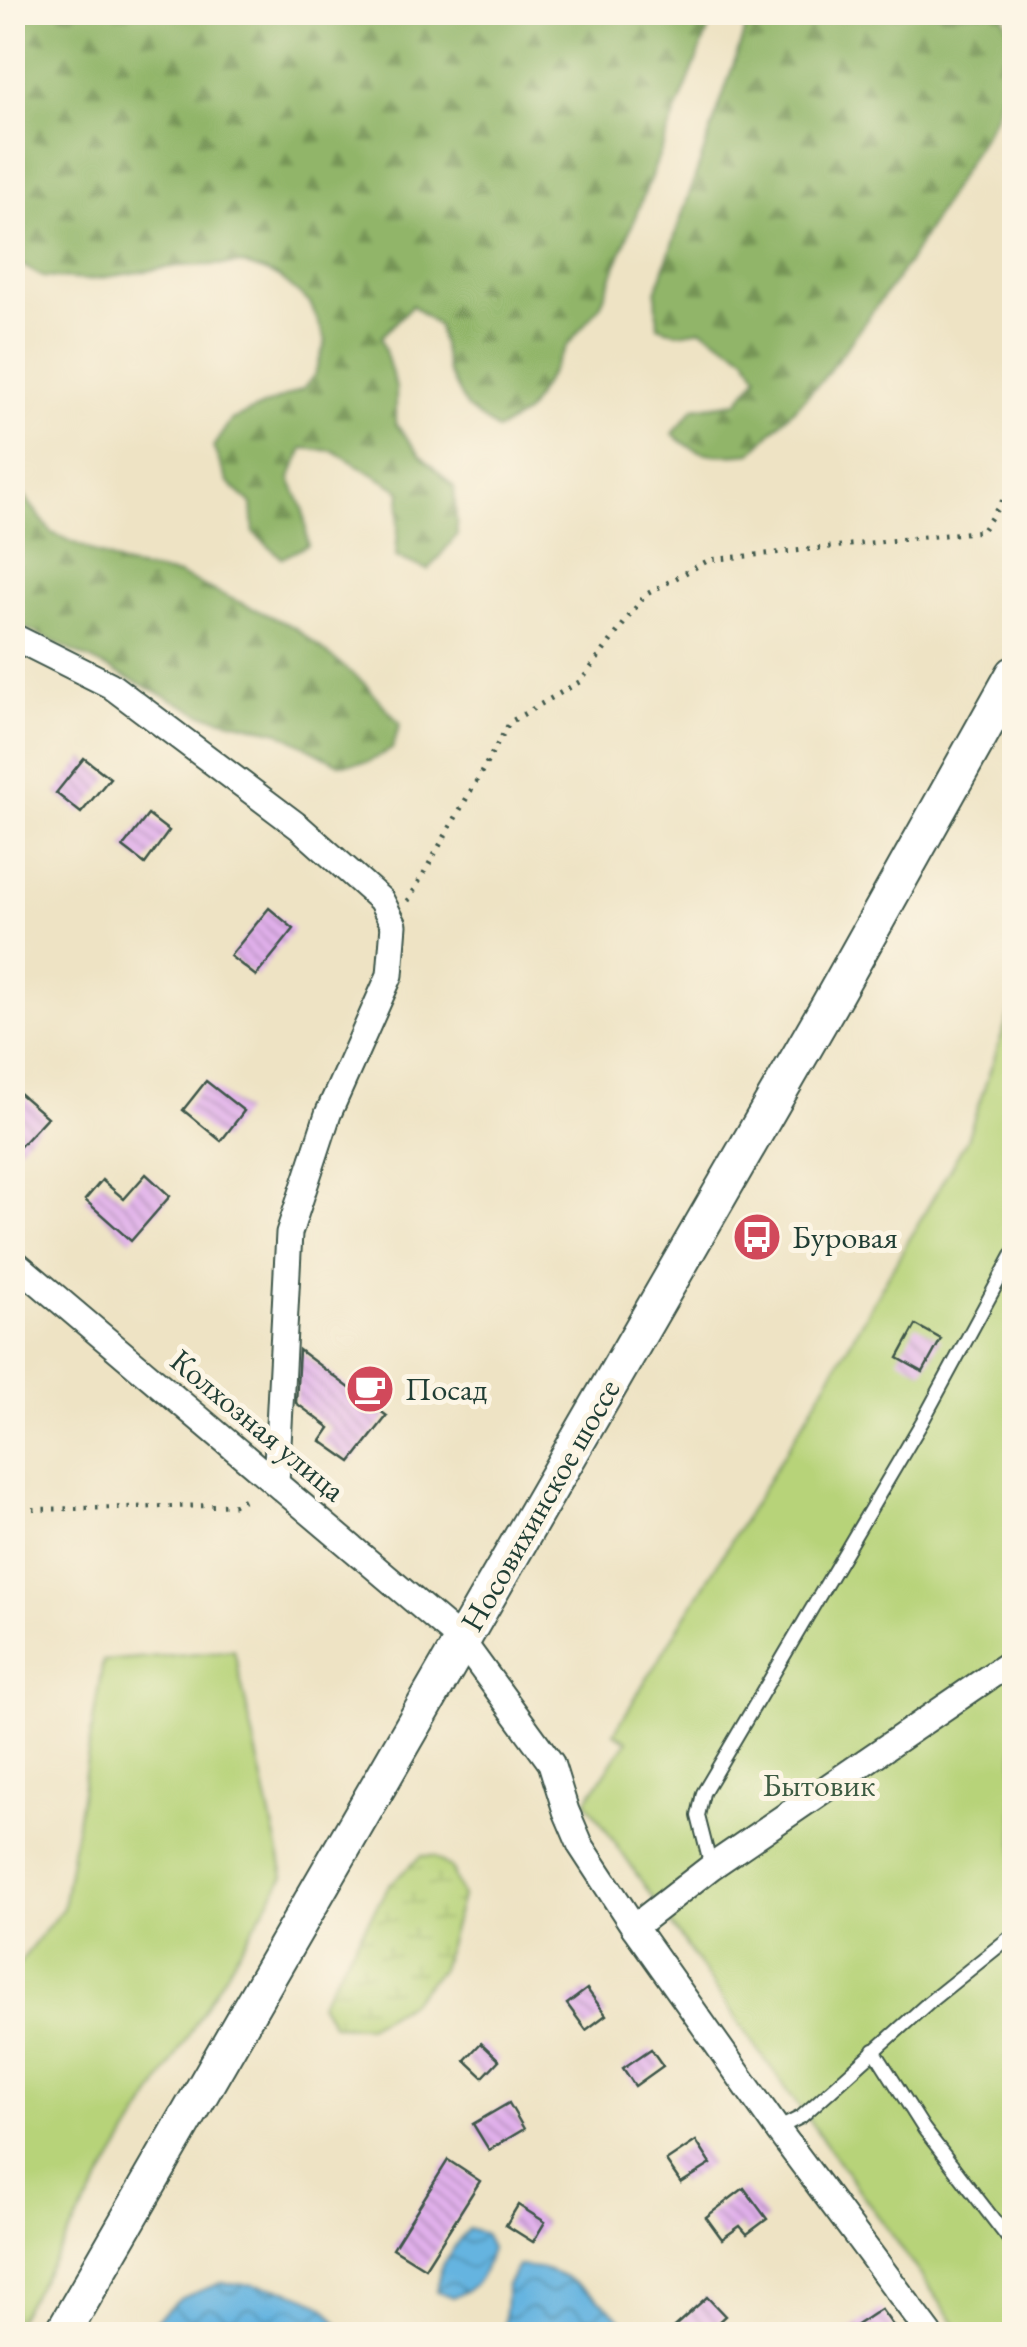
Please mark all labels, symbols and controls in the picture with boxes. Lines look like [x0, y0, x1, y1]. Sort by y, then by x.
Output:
bus stop icon: Буровая [731, 1211, 783, 1263]
place label: Буровая [792, 1216, 898, 1258]
street label: Колхозная улица [162, 1339, 355, 1511]
cafe icon: Посад [344, 1363, 396, 1415]
place label: Посад [405, 1368, 488, 1410]
street label: Носовихинское шоссе [451, 1371, 629, 1639]
park label: Бытовик [762, 1764, 876, 1806]

